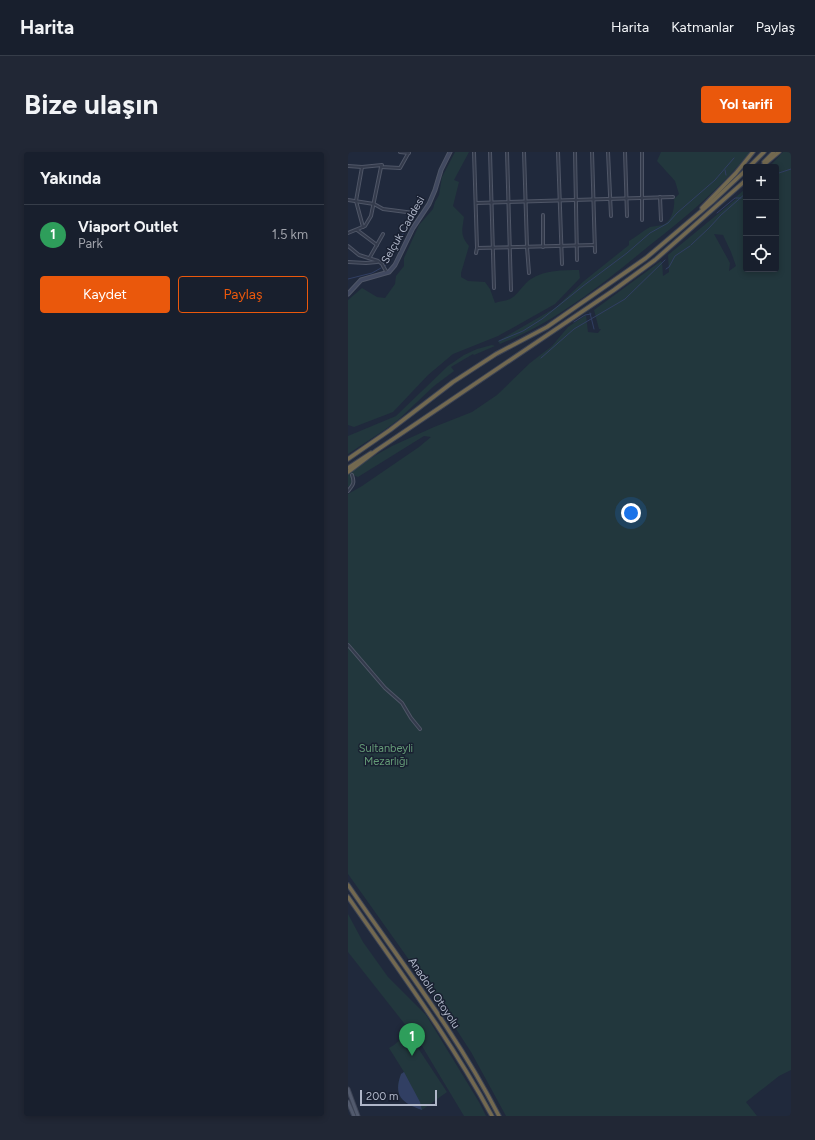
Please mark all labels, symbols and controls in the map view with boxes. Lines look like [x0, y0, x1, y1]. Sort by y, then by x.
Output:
text: Harita [20, 16, 74, 39]
text: Harita [611, 19, 649, 36]
text: Katmanlar [671, 19, 734, 36]
text: Paylaş [756, 19, 795, 36]
button: Yol tarifi [701, 86, 791, 123]
text: Bize ulaşın [24, 87, 158, 121]
map controls [743, 164, 779, 272]
button: + [743, 164, 779, 200]
text: Yakında [40, 168, 101, 188]
street label: Selçuk Caddesi [379, 194, 427, 266]
button: − [743, 200, 779, 236]
text: Viaport Outlet [78, 218, 178, 236]
text: 1 [50, 227, 56, 242]
text: 1.5 km [272, 227, 308, 242]
text: Park [78, 236, 103, 251]
button: locate [743, 236, 779, 272]
button: Kaydet [40, 276, 170, 313]
button: Paylaş [178, 276, 308, 313]
your location [621, 503, 641, 523]
park label: Sultanbeyli Mezarlığı [359, 742, 413, 768]
street label: Anadolu Otoyolu [405, 955, 463, 1031]
pin: 1 [399, 1023, 425, 1056]
scale bar [360, 1088, 437, 1107]
text: 200 m [366, 1090, 398, 1103]

